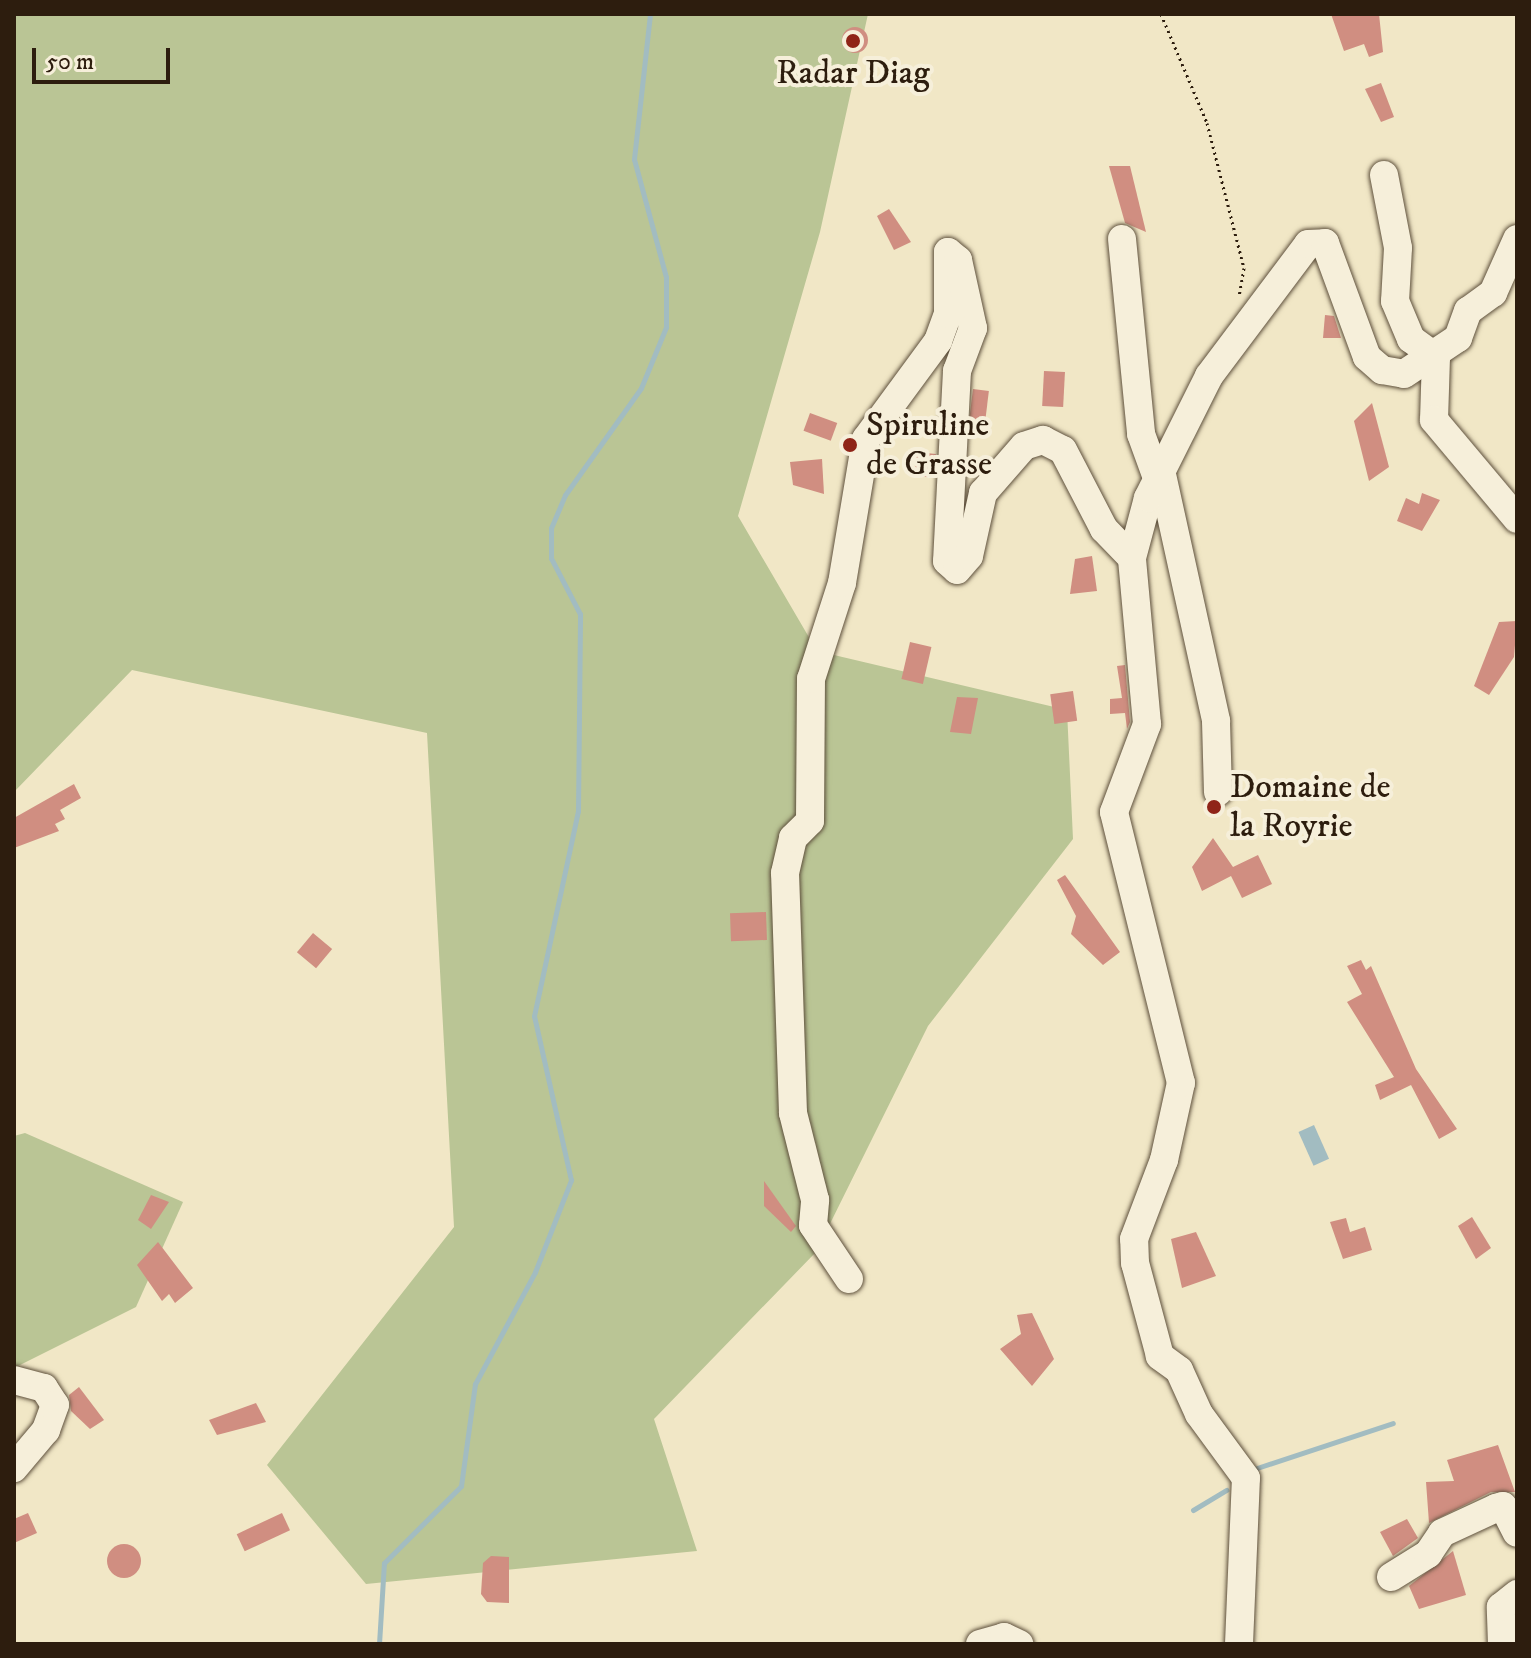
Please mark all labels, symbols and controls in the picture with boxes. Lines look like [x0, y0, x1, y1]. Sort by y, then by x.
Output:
scale bar [36, 32, 174, 82]
marker: Radar Diag [844, 32, 862, 50]
text: 50 m [46, 47, 94, 77]
place label: Radar Diag [776, 54, 930, 94]
place label: Spiruline de Grasse [866, 405, 992, 484]
marker: Spiruline de Grasse [841, 436, 859, 454]
place label: Domaine de la Royrie [1230, 767, 1391, 846]
marker: Domaine de la Royrie [1205, 798, 1223, 816]

